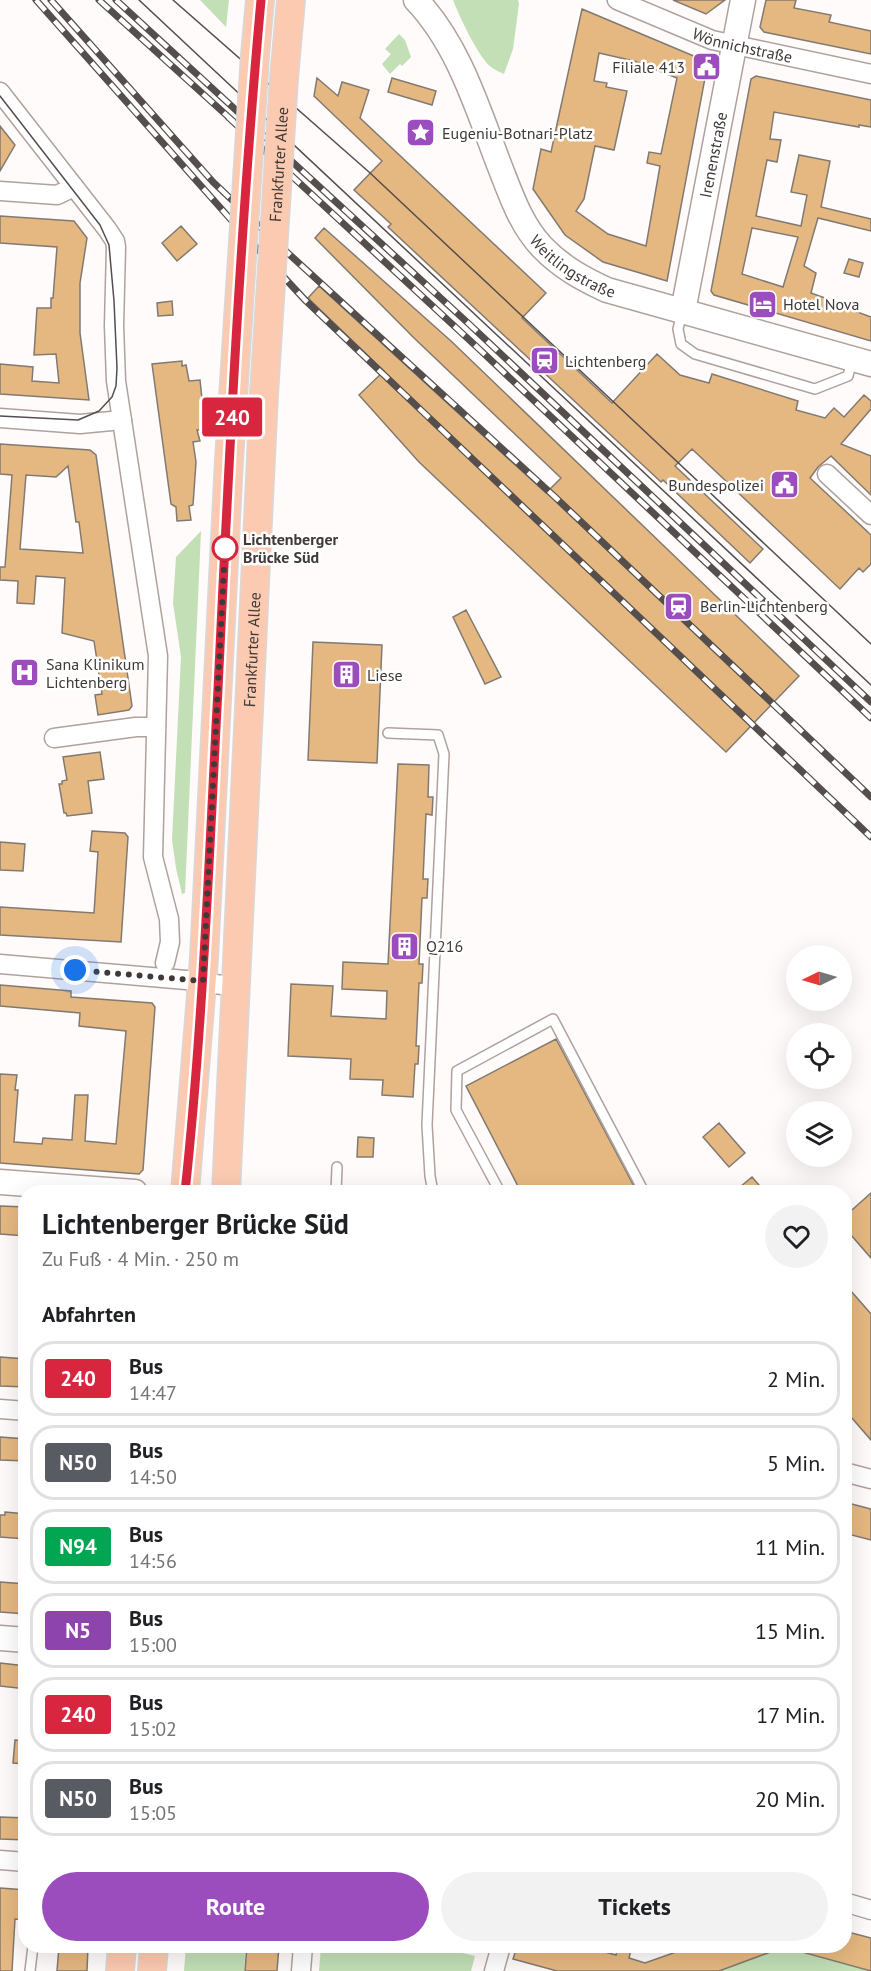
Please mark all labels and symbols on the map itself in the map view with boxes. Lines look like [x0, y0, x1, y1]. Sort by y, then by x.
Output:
street label: Wönnichstraße [690, 23, 794, 67]
public building icon: Filiale 413 [690, 51, 722, 83]
place label: Filiale 413 [612, 57, 685, 77]
street label: Frankfurter Allee [265, 106, 292, 223]
street label: Irenenstraße [695, 110, 731, 200]
place icon: Eugeniu-Botnari-Platz [405, 117, 437, 149]
place label: Eugeniu-Botnari-Platz [442, 123, 593, 143]
street label: Weitlingstraße [526, 231, 618, 302]
hotel icon: Hotel Nova [746, 288, 778, 320]
place label: Hotel Nova [783, 294, 859, 314]
station icon: Lichtenberg [528, 345, 560, 377]
place label: Lichtenberg [565, 351, 646, 371]
line badge: 240 [198, 398, 266, 436]
public building icon: Bundespolizei [769, 469, 801, 501]
place label: Bundespolizei [668, 475, 764, 495]
place label: Lichtenberger Brücke Süd [243, 529, 339, 567]
marker: Lichtenberger Brücke Süd [212, 535, 238, 561]
station icon: Berlin-Lichtenberg [663, 590, 695, 622]
street label: Frankfurter Allee [239, 592, 265, 708]
place label: Berlin-Lichtenberg [700, 596, 828, 616]
place label: Sana Klinikum Lichtenberg [46, 654, 144, 692]
hospital icon: Sana Klinikum Lichtenberg [9, 657, 41, 689]
building icon: Liese [330, 659, 362, 691]
place label: Liese [367, 665, 403, 685]
building icon: Q216 [389, 930, 421, 962]
place label: Q216 [426, 936, 463, 956]
north arrow [786, 945, 852, 1011]
your location [60, 955, 90, 985]

